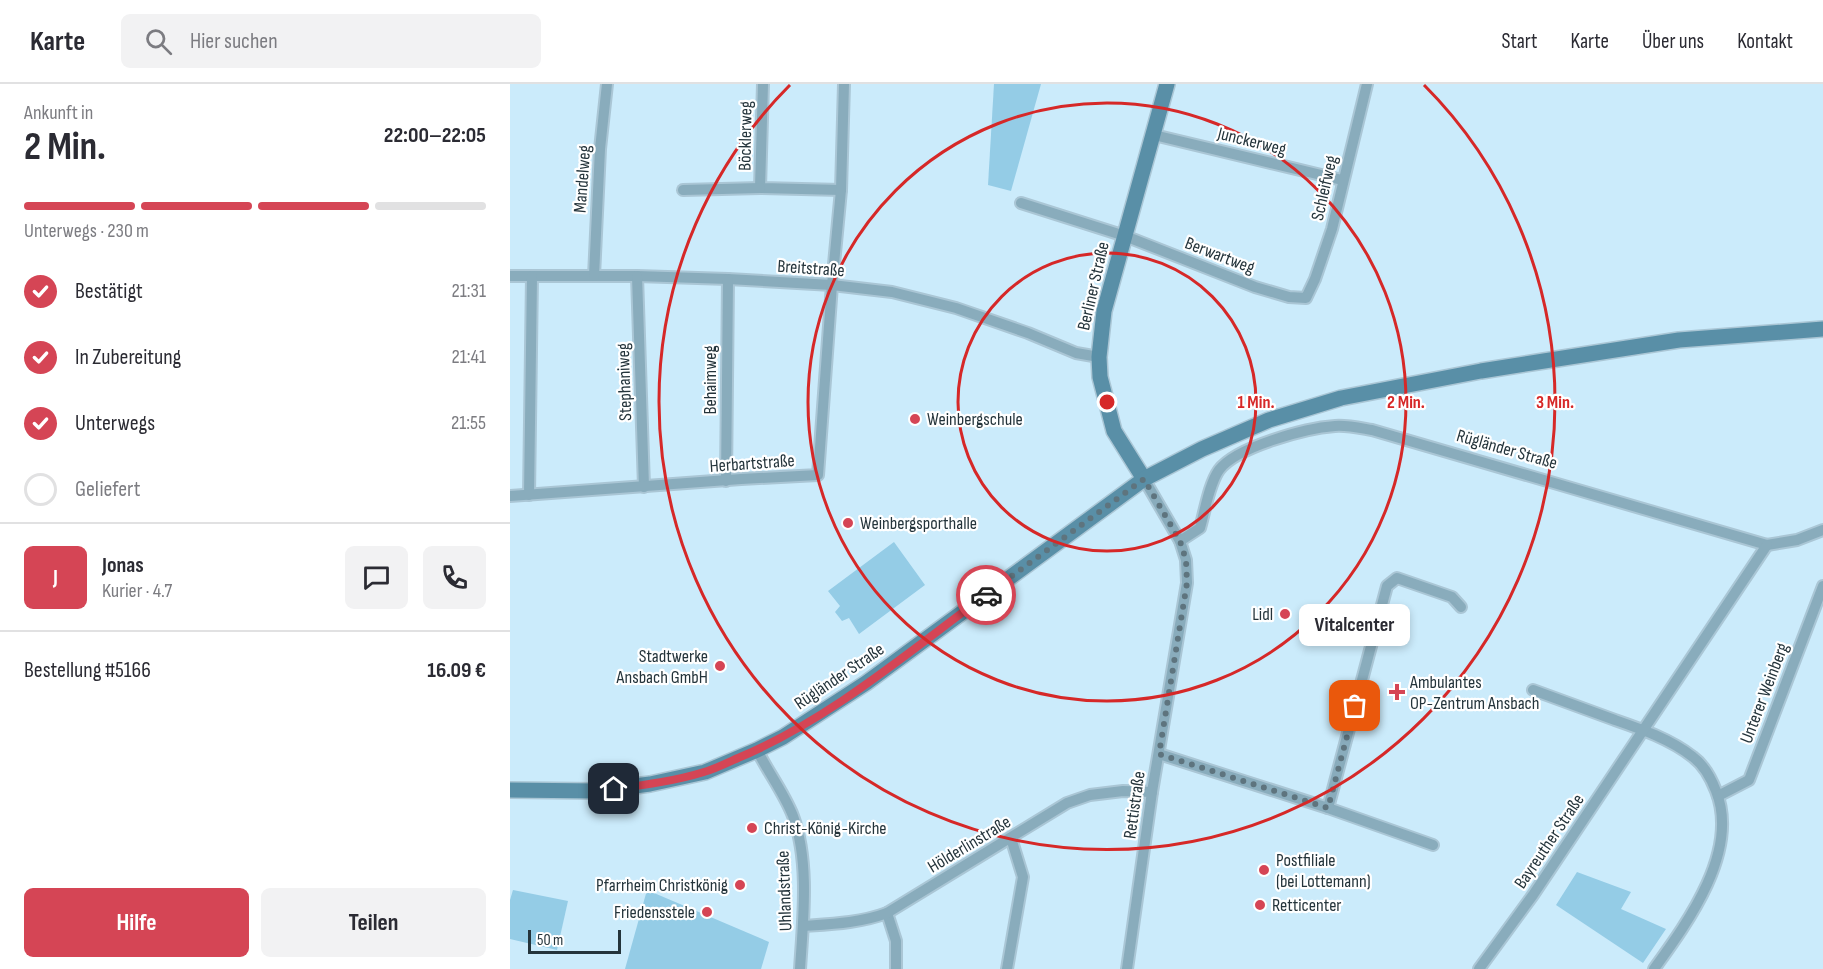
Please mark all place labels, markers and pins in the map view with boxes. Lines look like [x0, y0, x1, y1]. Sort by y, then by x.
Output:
centre of rings [1097, 392, 1117, 412]
place label: Weinbergschule [927, 409, 1023, 430]
marker: Weinbergschule [908, 412, 922, 426]
place label: Weinbergsporthalle [860, 513, 977, 534]
marker: Weinbergsporthalle [841, 516, 855, 530]
place label: Lidl [1252, 604, 1273, 625]
callout: Vitalcenter [1300, 604, 1410, 646]
marker: Lidl [1278, 607, 1292, 621]
place label: Stadtwerke Ansbach GmbH [615, 646, 708, 688]
marker: Stadtwerke Ansbach GmbH [713, 659, 727, 673]
place label: Ambulantes OP-Zentrum Ansbach [1409, 672, 1540, 714]
pin [1329, 680, 1380, 731]
marker: Ambulantes OP-Zentrum Ansbach [1388, 683, 1406, 701]
pin [588, 763, 639, 814]
place label: Christ-König-Kirche [764, 818, 887, 839]
marker: Christ-König-Kirche [745, 821, 759, 835]
place label: Postfiliale (bei Lottemann) [1276, 850, 1371, 892]
marker: Postfiliale (bei Lottemann) [1257, 863, 1271, 877]
place label: Pfarrheim Christkönig [596, 875, 728, 896]
marker: Pfarrheim Christkönig [733, 878, 747, 892]
place label: Retticenter [1272, 895, 1342, 916]
marker: Retticenter [1253, 898, 1267, 912]
place label: Friedensstele [614, 902, 695, 923]
marker: Friedensstele [700, 905, 714, 919]

